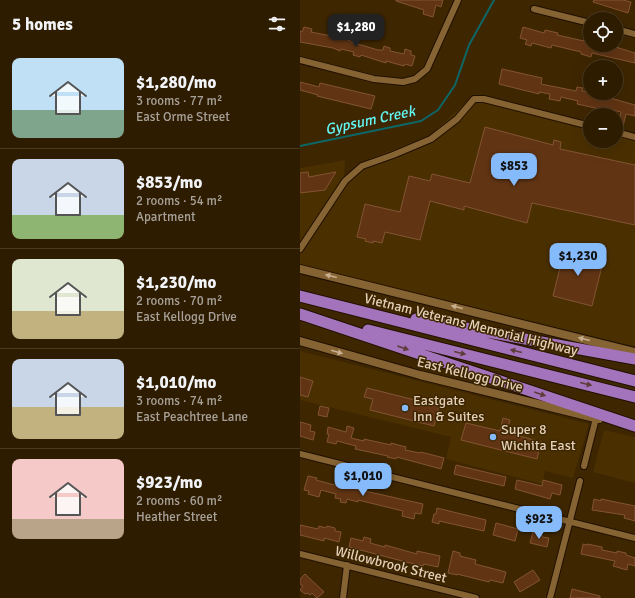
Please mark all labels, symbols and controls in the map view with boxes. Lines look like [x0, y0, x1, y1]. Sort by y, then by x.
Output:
map controls [583, 12, 623, 148]
button: locate [583, 12, 623, 52]
icon: filters [266, 13, 288, 35]
text: 5 homes [12, 14, 73, 35]
pin: $1,280 [323, 14, 389, 48]
text: $1,280 [337, 19, 375, 35]
button: + [583, 60, 623, 100]
text: $1,280/mo [136, 72, 216, 93]
icon: home [44, 74, 92, 122]
text: 3 rooms · 77 m² [136, 93, 222, 109]
water label: Gypsum Creek [323, 101, 418, 138]
button: − [583, 108, 623, 148]
text: East Orme Street [136, 109, 230, 125]
pin: $853 [490, 153, 538, 187]
text: $853 [500, 158, 528, 174]
text: $853/mo [136, 172, 202, 193]
icon: home [44, 175, 92, 223]
text: 2 rooms · 54 m² [136, 193, 222, 209]
text: Apartment [136, 209, 196, 225]
pin: $1,230 [545, 243, 611, 277]
text: $1,230 [559, 248, 597, 264]
text: $1,230/mo [136, 272, 216, 293]
one-way arrow [325, 273, 337, 279]
icon: home [44, 275, 92, 323]
street label: Vietnam Veterans Memorial Highway [362, 290, 580, 359]
text: 2 rooms · 70 m² [136, 293, 222, 309]
one-way arrow [451, 304, 464, 310]
text: East Kellogg Drive [136, 309, 237, 325]
one-way arrow [577, 335, 590, 341]
one-way arrow [398, 345, 410, 351]
one-way arrow [509, 348, 522, 354]
one-way arrow [332, 349, 344, 355]
one-way arrow [454, 350, 466, 356]
street label: East Kellogg Drive [415, 353, 525, 396]
text: $1,010/mo [136, 372, 216, 393]
icon: home [44, 375, 92, 423]
one-way arrow [580, 382, 592, 388]
one-way arrow [534, 391, 546, 397]
place label: Eastgate Inn & Suites [413, 392, 484, 425]
text: 3 rooms · 74 m² [136, 393, 222, 409]
marker: Eastgate Inn & Suites [400, 403, 410, 413]
text: East Peachtree Lane [136, 409, 248, 425]
place label: Super 8 Wichita East [501, 421, 576, 454]
marker: Super 8 Wichita East [488, 432, 498, 442]
pin: $1,010 [330, 463, 396, 497]
text: $1,010 [344, 468, 382, 484]
text: $923/mo [136, 472, 202, 493]
icon: home [44, 475, 92, 523]
text: 2 rooms · 60 m² [136, 493, 222, 509]
pin: $923 [515, 506, 563, 540]
text: Heather Street [136, 509, 217, 525]
text: $923 [525, 511, 553, 527]
street label: Willowbrook Street [333, 542, 448, 587]

